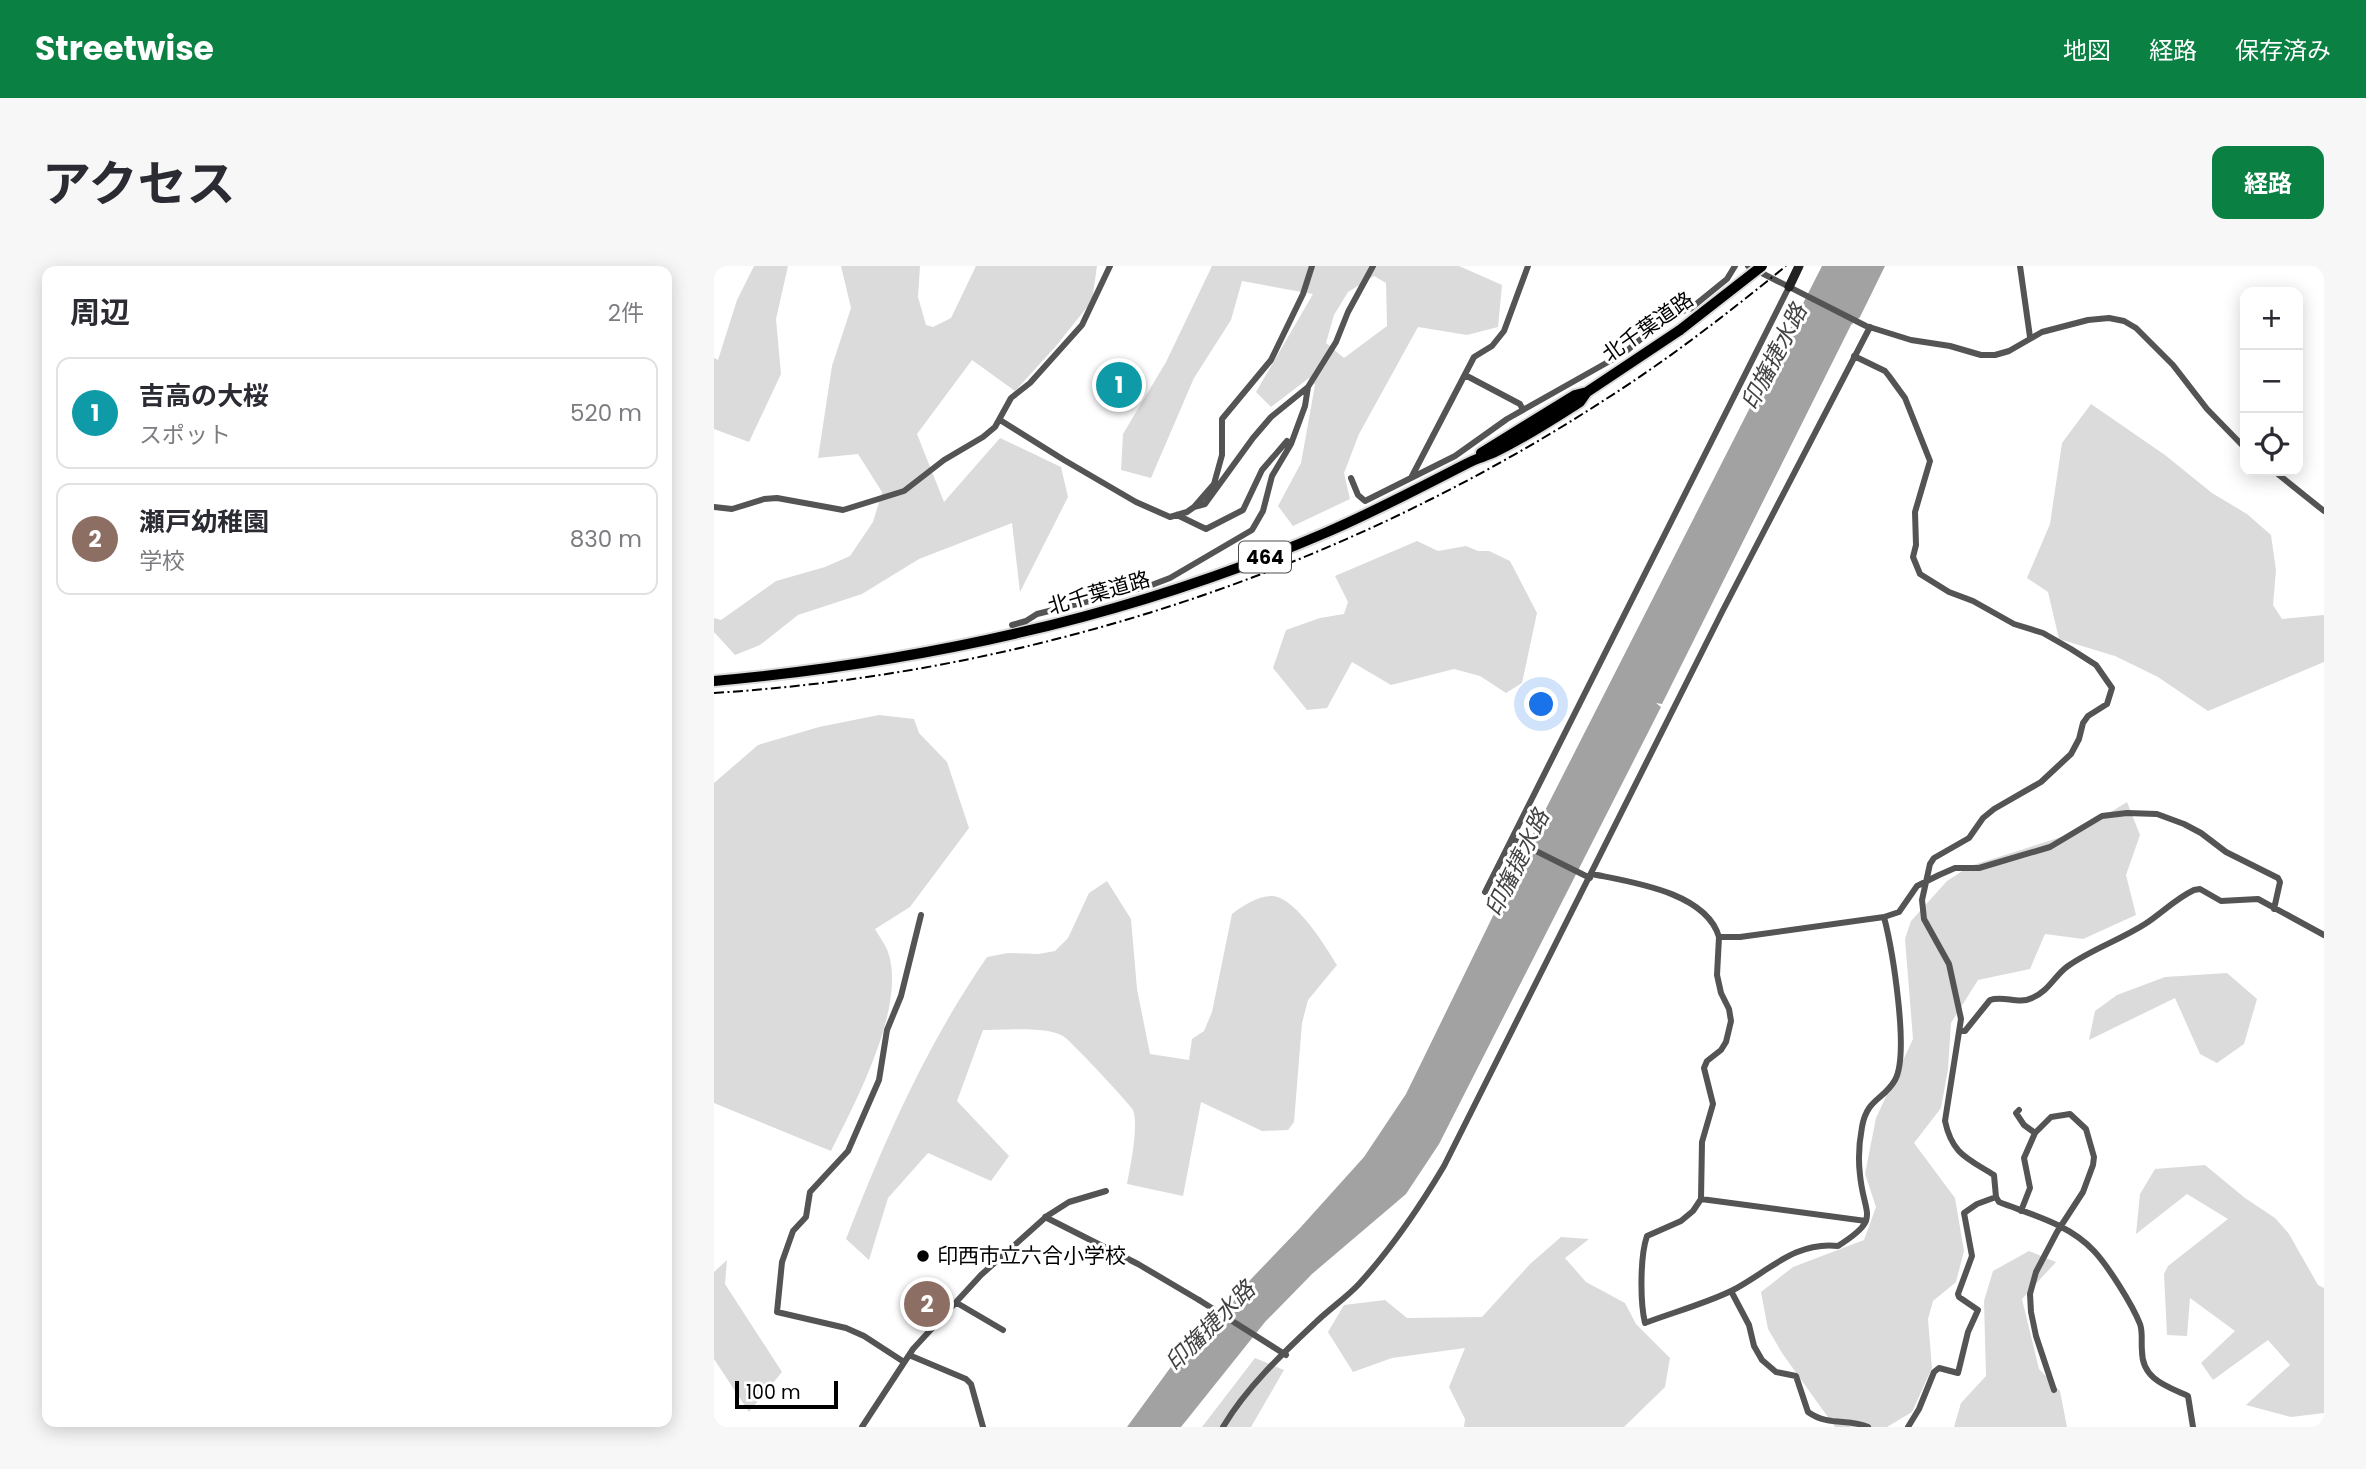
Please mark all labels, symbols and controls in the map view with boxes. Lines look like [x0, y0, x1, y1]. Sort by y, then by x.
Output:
text: Streetwise [35, 25, 214, 72]
text: 地図 [2063, 34, 2111, 67]
text: 経路 [2149, 34, 2197, 67]
text: 保存済み [2235, 34, 2331, 67]
button: 経路 [2212, 146, 2324, 219]
text: アクセス [42, 150, 236, 218]
street label: 北千葉道路 [1596, 285, 1699, 369]
map controls [2240, 287, 2303, 476]
button: + [2240, 287, 2303, 350]
text: 周辺 [70, 291, 130, 334]
text: 2件 [608, 297, 644, 329]
water label: 印旛捷水路 [1734, 297, 1815, 415]
button: − [2240, 350, 2303, 413]
pin: 1 [1096, 359, 1142, 411]
text: 吉高の大桜 [139, 378, 269, 414]
text: 1 [91, 397, 99, 429]
text: 520 m [570, 397, 642, 429]
button: locate [2240, 413, 2303, 476]
text: スポット [139, 419, 231, 451]
text: 瀬戸幼稚園 [139, 504, 269, 540]
text: 2 [88, 523, 102, 555]
text: 830 m [570, 523, 642, 555]
road number: 464 [1239, 542, 1291, 572]
text: 学校 [139, 545, 185, 577]
street label: 北千葉道路 [1044, 564, 1153, 621]
your location [1524, 687, 1558, 721]
water label: 印旛捷水路 [1477, 803, 1557, 922]
place label: 印西市立六合小学校 [937, 1241, 1126, 1270]
marker: 印西市立六合小学校 [915, 1248, 931, 1264]
water label: 印旛捷水路 [1158, 1273, 1263, 1378]
pin: 2 [904, 1278, 950, 1330]
scale bar [735, 1378, 838, 1410]
text: 100 m [746, 1379, 801, 1406]

